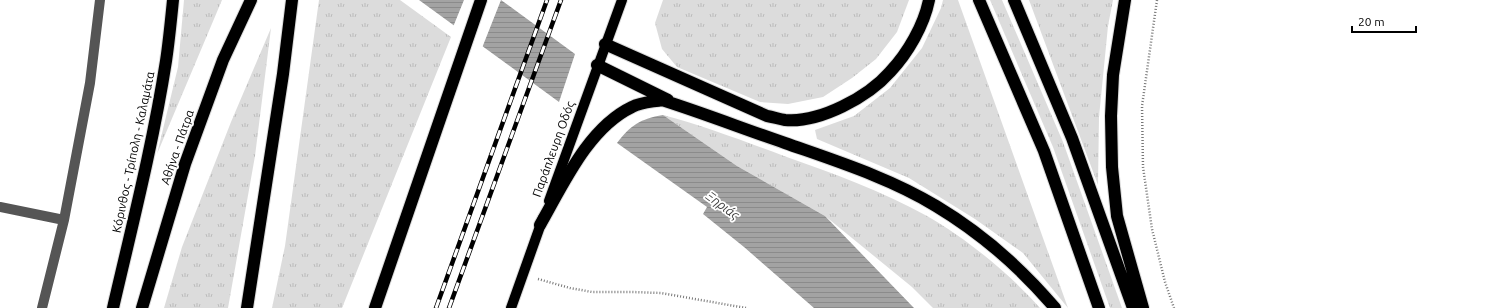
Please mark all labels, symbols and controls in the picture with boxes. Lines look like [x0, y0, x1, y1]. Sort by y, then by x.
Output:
scale bar [1352, 8, 1416, 34]
text: 20 m [1358, 15, 1385, 28]
street label: Κόρινθος - Τρίπολη - Καλαμάτα [110, 70, 157, 234]
street label: Παράπλευρη Οδός [530, 99, 577, 199]
street label: Αθήνα - Πάτρα [158, 108, 196, 186]
water label: Ξηριάς [702, 188, 743, 223]

